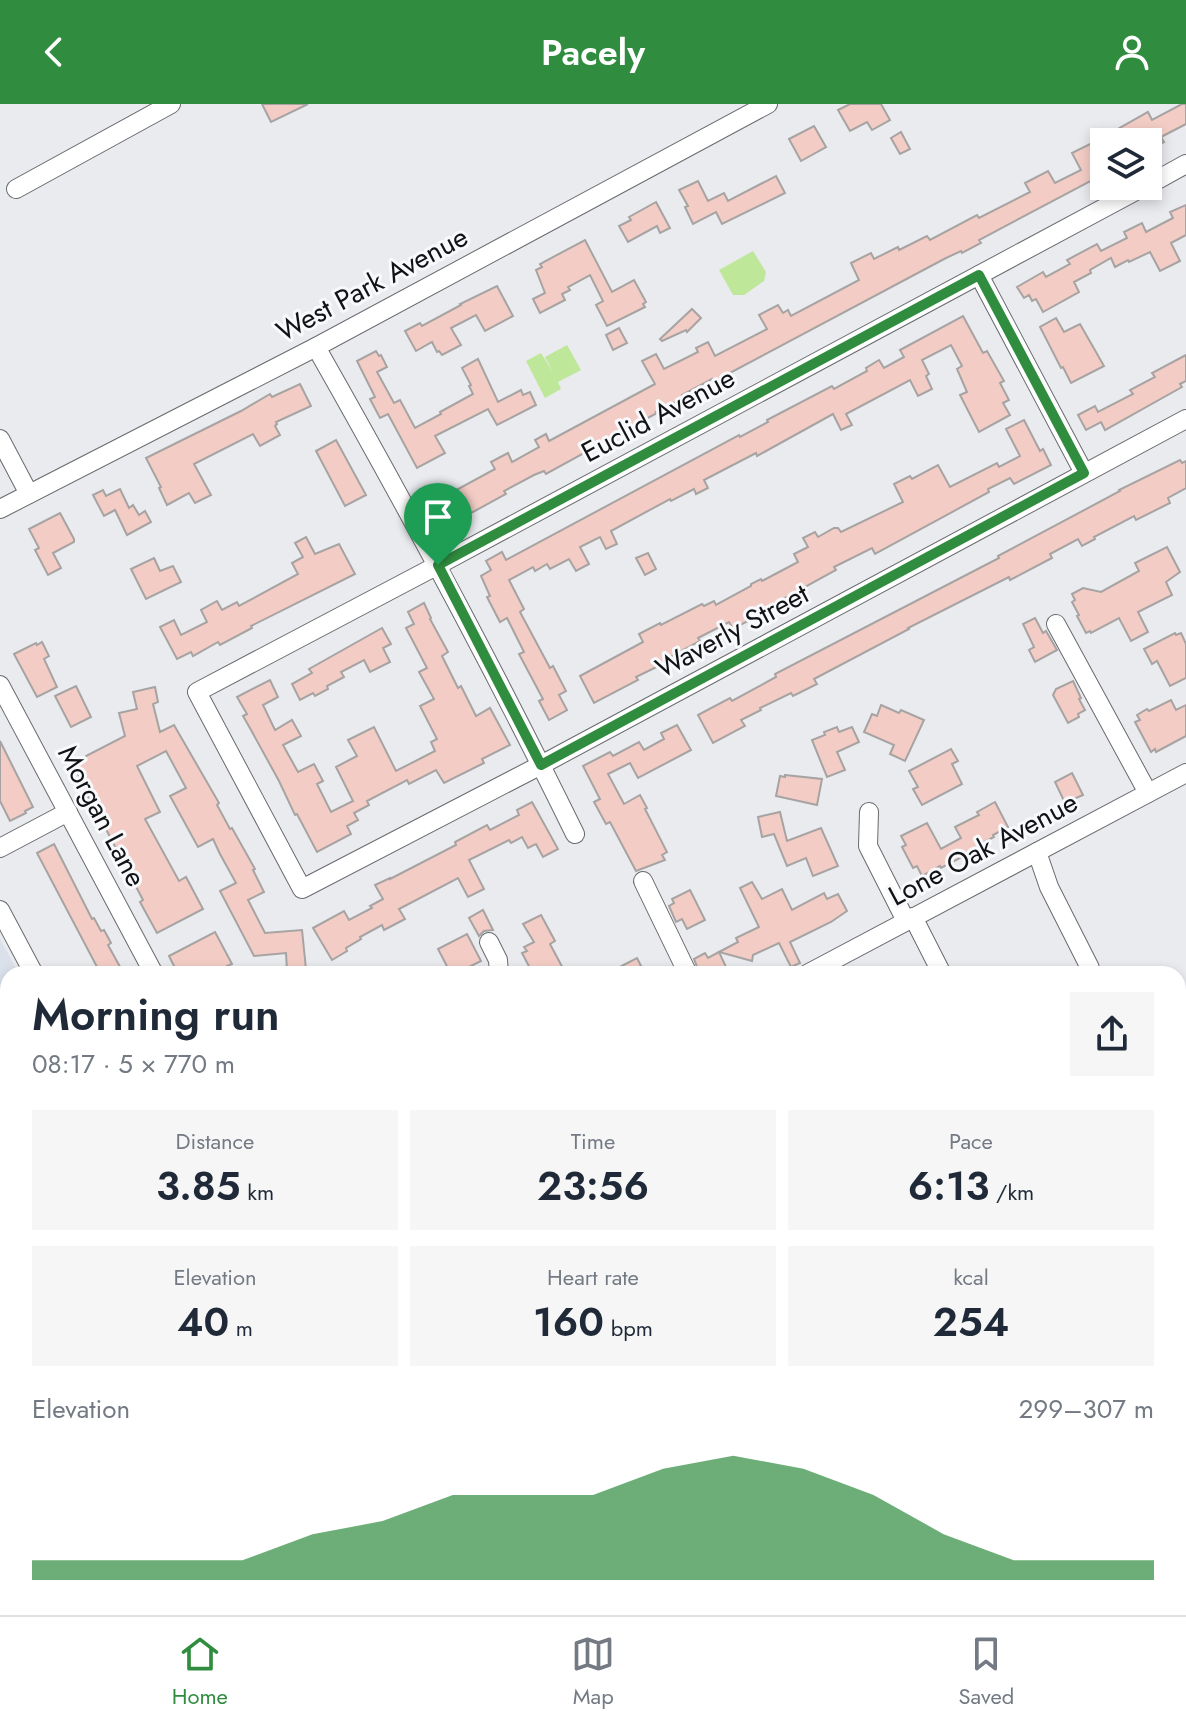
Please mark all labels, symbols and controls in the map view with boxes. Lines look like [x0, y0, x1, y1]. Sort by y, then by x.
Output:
text: Pacely [541, 26, 645, 78]
icon: back [32, 30, 76, 74]
icon: person [1110, 30, 1154, 74]
map controls [1090, 128, 1162, 200]
button: layers [1090, 128, 1162, 200]
street label: West Park Avenue [269, 216, 475, 352]
street label: Euclid Avenue [574, 357, 742, 473]
pin [404, 483, 472, 565]
icon: arrive [416, 495, 460, 539]
street label: Waverly Street [648, 573, 816, 689]
street label: Morgan Lane [48, 738, 156, 894]
street label: Lone Oak Avenue [881, 782, 1085, 916]
text: Morning run [32, 983, 280, 1047]
button: share [1070, 992, 1154, 1076]
text: 08:17 · 5 × 770 m [32, 1045, 235, 1083]
text: Distance [176, 1125, 254, 1157]
text: Time [571, 1125, 615, 1157]
text: Pace [949, 1125, 993, 1157]
text: 3.85 [156, 1157, 241, 1215]
text: 23:56 [537, 1157, 649, 1215]
text: 6:13 [908, 1157, 989, 1215]
text: km [241, 1176, 274, 1208]
text: /km [989, 1176, 1034, 1208]
text: Elevation [174, 1261, 256, 1293]
text: Heart rate [547, 1261, 639, 1293]
text: kcal [953, 1261, 989, 1293]
text: 40 [177, 1293, 229, 1351]
text: 160 [533, 1293, 604, 1351]
text: 254 [933, 1293, 1009, 1351]
text: m [229, 1312, 253, 1344]
text: bpm [604, 1312, 653, 1344]
text: Elevation [32, 1390, 130, 1428]
text: 299–307 m [1018, 1390, 1154, 1428]
tab: Home [172, 1632, 228, 1712]
tab: Map [571, 1632, 615, 1712]
tab: Saved [959, 1632, 1014, 1712]

